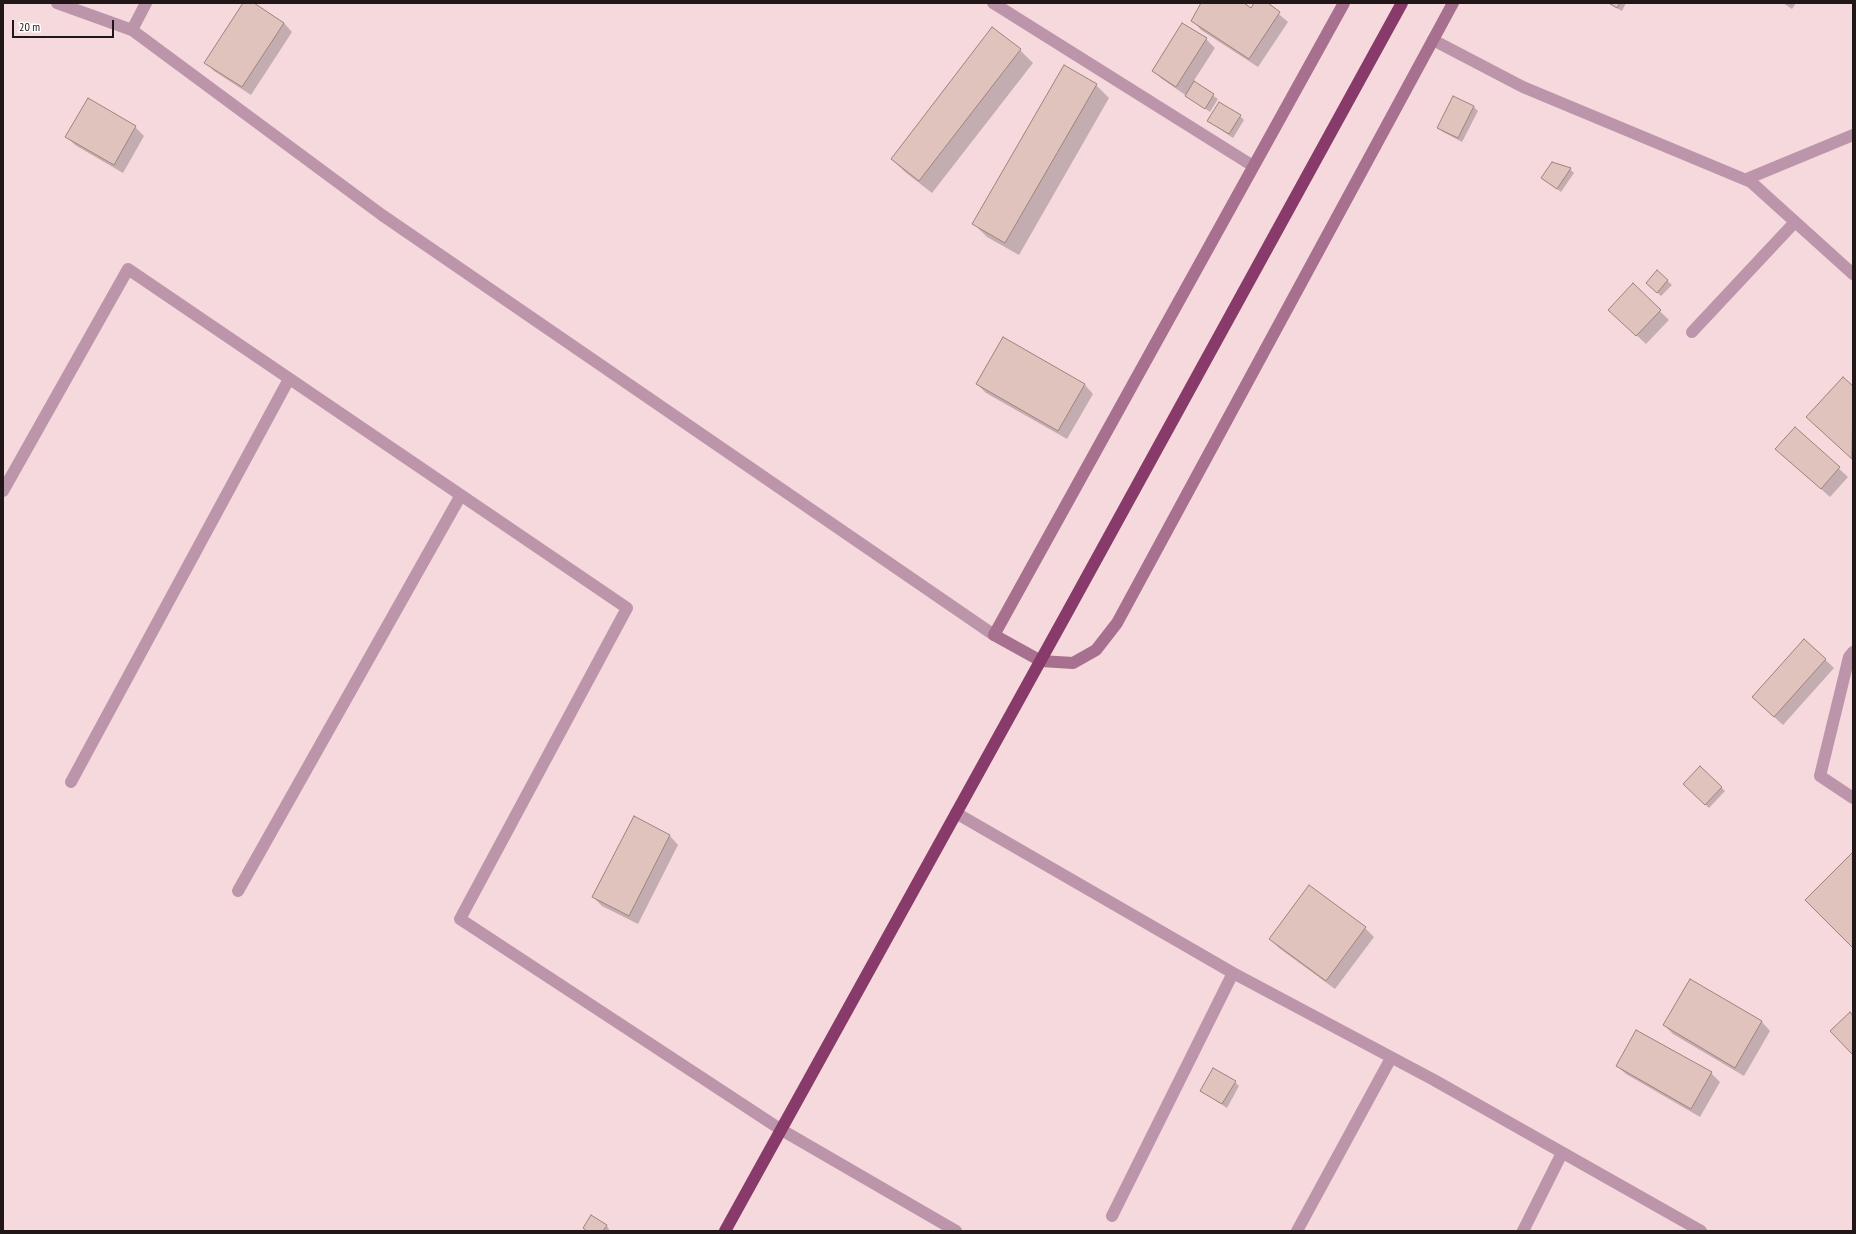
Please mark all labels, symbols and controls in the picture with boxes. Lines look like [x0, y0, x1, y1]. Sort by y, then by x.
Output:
scale bar [14, 12, 116, 38]
text: 20 m [19, 19, 40, 34]

